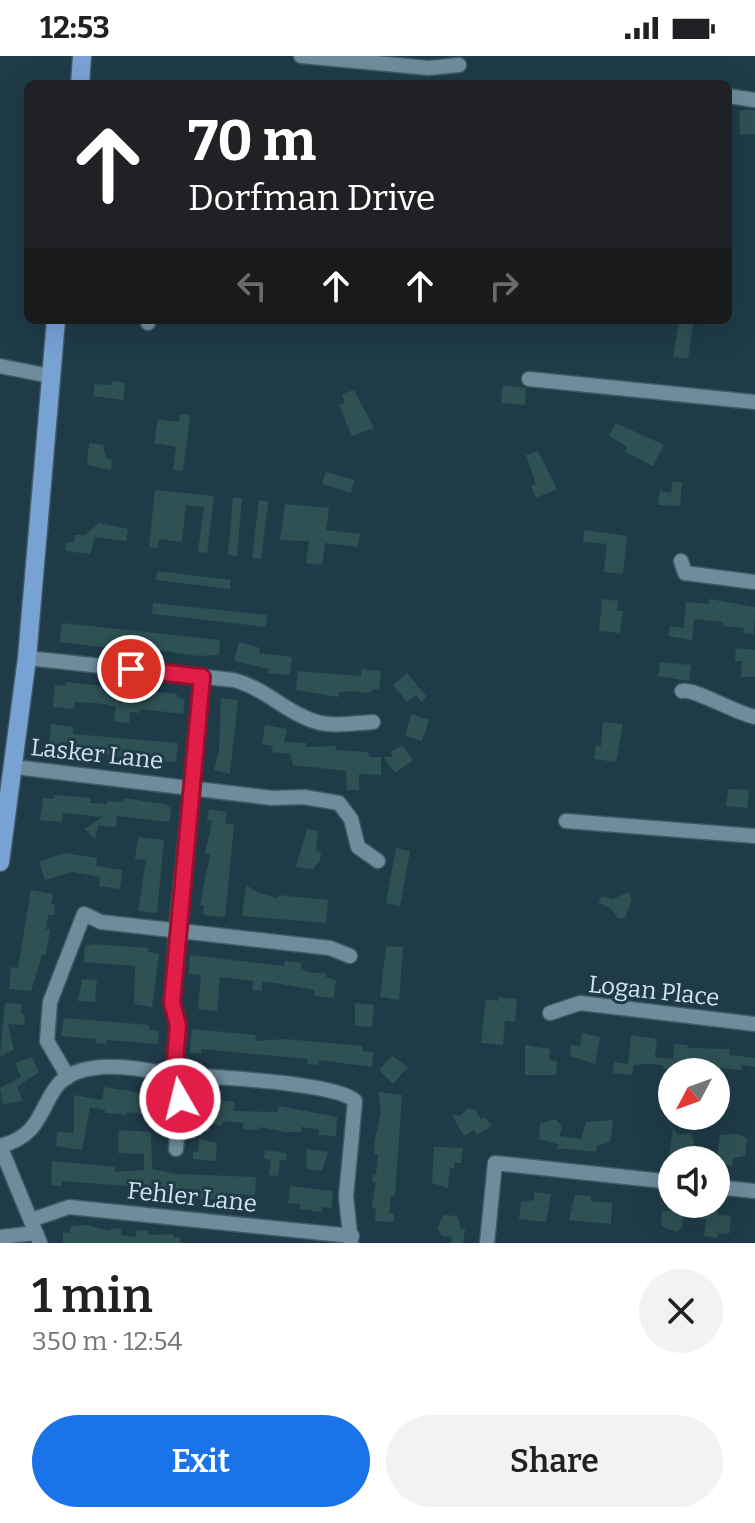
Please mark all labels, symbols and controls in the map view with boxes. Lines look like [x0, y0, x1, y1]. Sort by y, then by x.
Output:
text: 12:53 [40, 10, 110, 46]
text: 70 m [188, 108, 316, 175]
icon: ahead [56, 112, 160, 216]
text: Dorfman Drive [188, 176, 436, 220]
icon: left [230, 264, 274, 308]
icon: ahead [314, 264, 358, 308]
icon: ahead [398, 264, 442, 308]
icon: right [482, 264, 526, 308]
pin [97, 635, 165, 703]
icon: arrive [109, 647, 153, 691]
street label: Lasker Lane [29, 733, 165, 775]
street label: Logan Place [587, 970, 721, 1012]
position arrow [138, 1057, 222, 1141]
north arrow [658, 1058, 730, 1130]
map controls [658, 1058, 730, 1218]
button: sound [658, 1146, 730, 1218]
street label: Fehler Lane [126, 1176, 258, 1218]
text: 1 min [32, 1267, 153, 1325]
button: close [639, 1269, 723, 1353]
text: 350 m · 12:54 [32, 1326, 183, 1357]
button: Exit [32, 1415, 370, 1507]
button: Share [386, 1415, 723, 1507]

